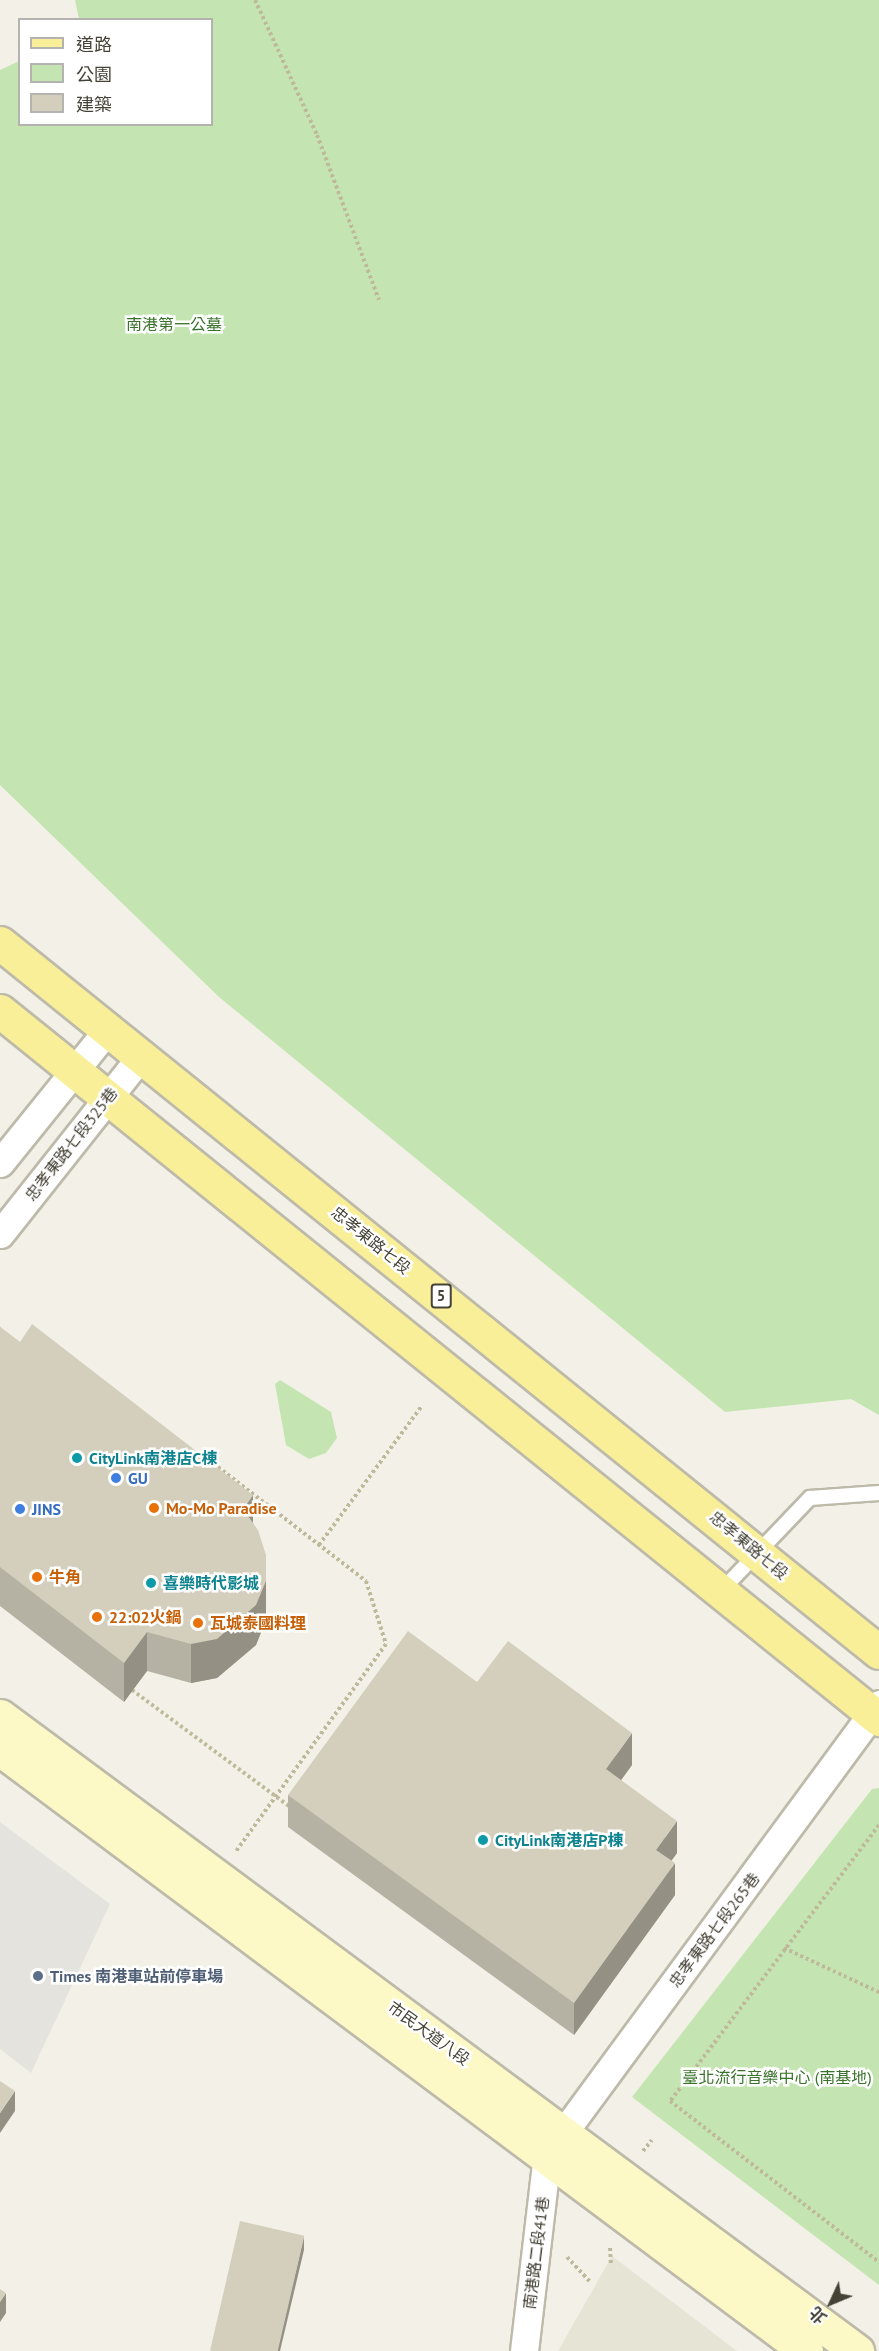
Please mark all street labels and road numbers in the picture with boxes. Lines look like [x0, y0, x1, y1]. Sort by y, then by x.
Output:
street label: 忠孝東路七段325巷 [21, 1084, 121, 1204]
street label: 忠孝東路七段 [328, 1202, 414, 1278]
road number: 5 [430, 1284, 452, 1308]
street label: 忠孝東路七段 [706, 1507, 792, 1583]
street label: 忠孝東路七段265巷 [665, 1869, 763, 1991]
street label: 市民大道八段 [385, 1997, 473, 2069]
street label: 南港路二段41巷 [520, 2196, 552, 2310]

